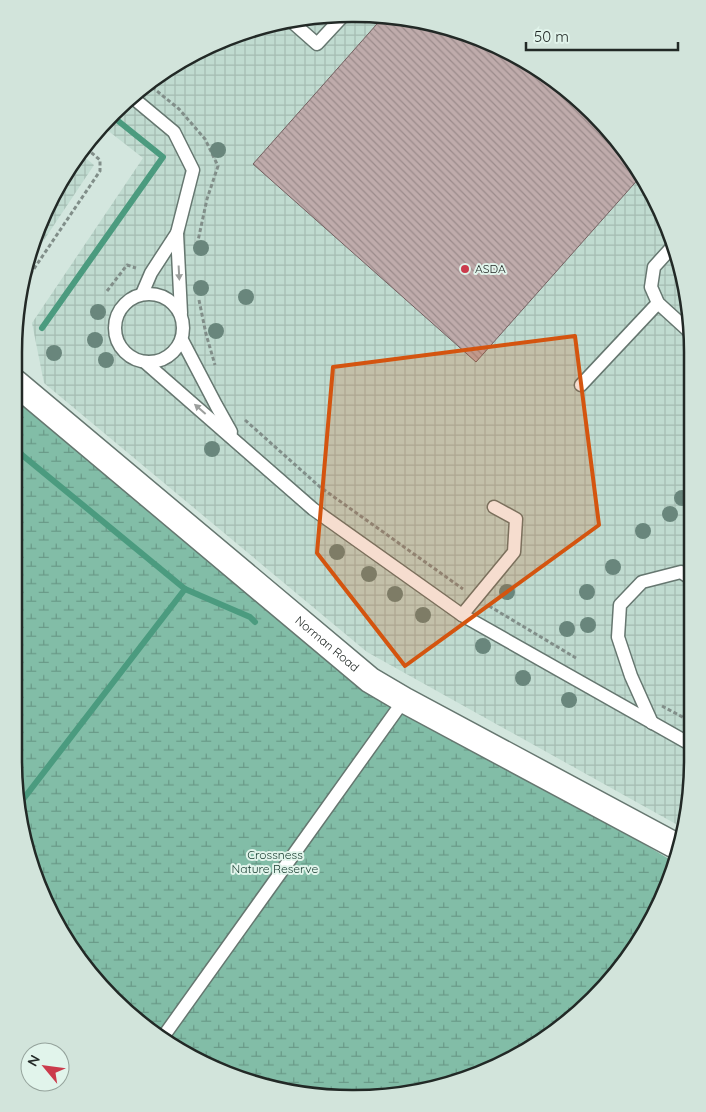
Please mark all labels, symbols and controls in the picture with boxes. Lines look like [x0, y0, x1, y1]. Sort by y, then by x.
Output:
scale bar [526, 20, 678, 52]
text: 50 m [534, 27, 569, 46]
place label: ASDA [475, 261, 506, 276]
marker: ASDA [459, 263, 471, 275]
one-way arrow [175, 265, 183, 281]
one-way arrow [194, 403, 206, 415]
street label: Norman Road [292, 612, 362, 675]
park label: Crossness Nature Reserve [232, 847, 319, 876]
north arrow [20, 1042, 70, 1092]
text: N [23, 1052, 44, 1070]

